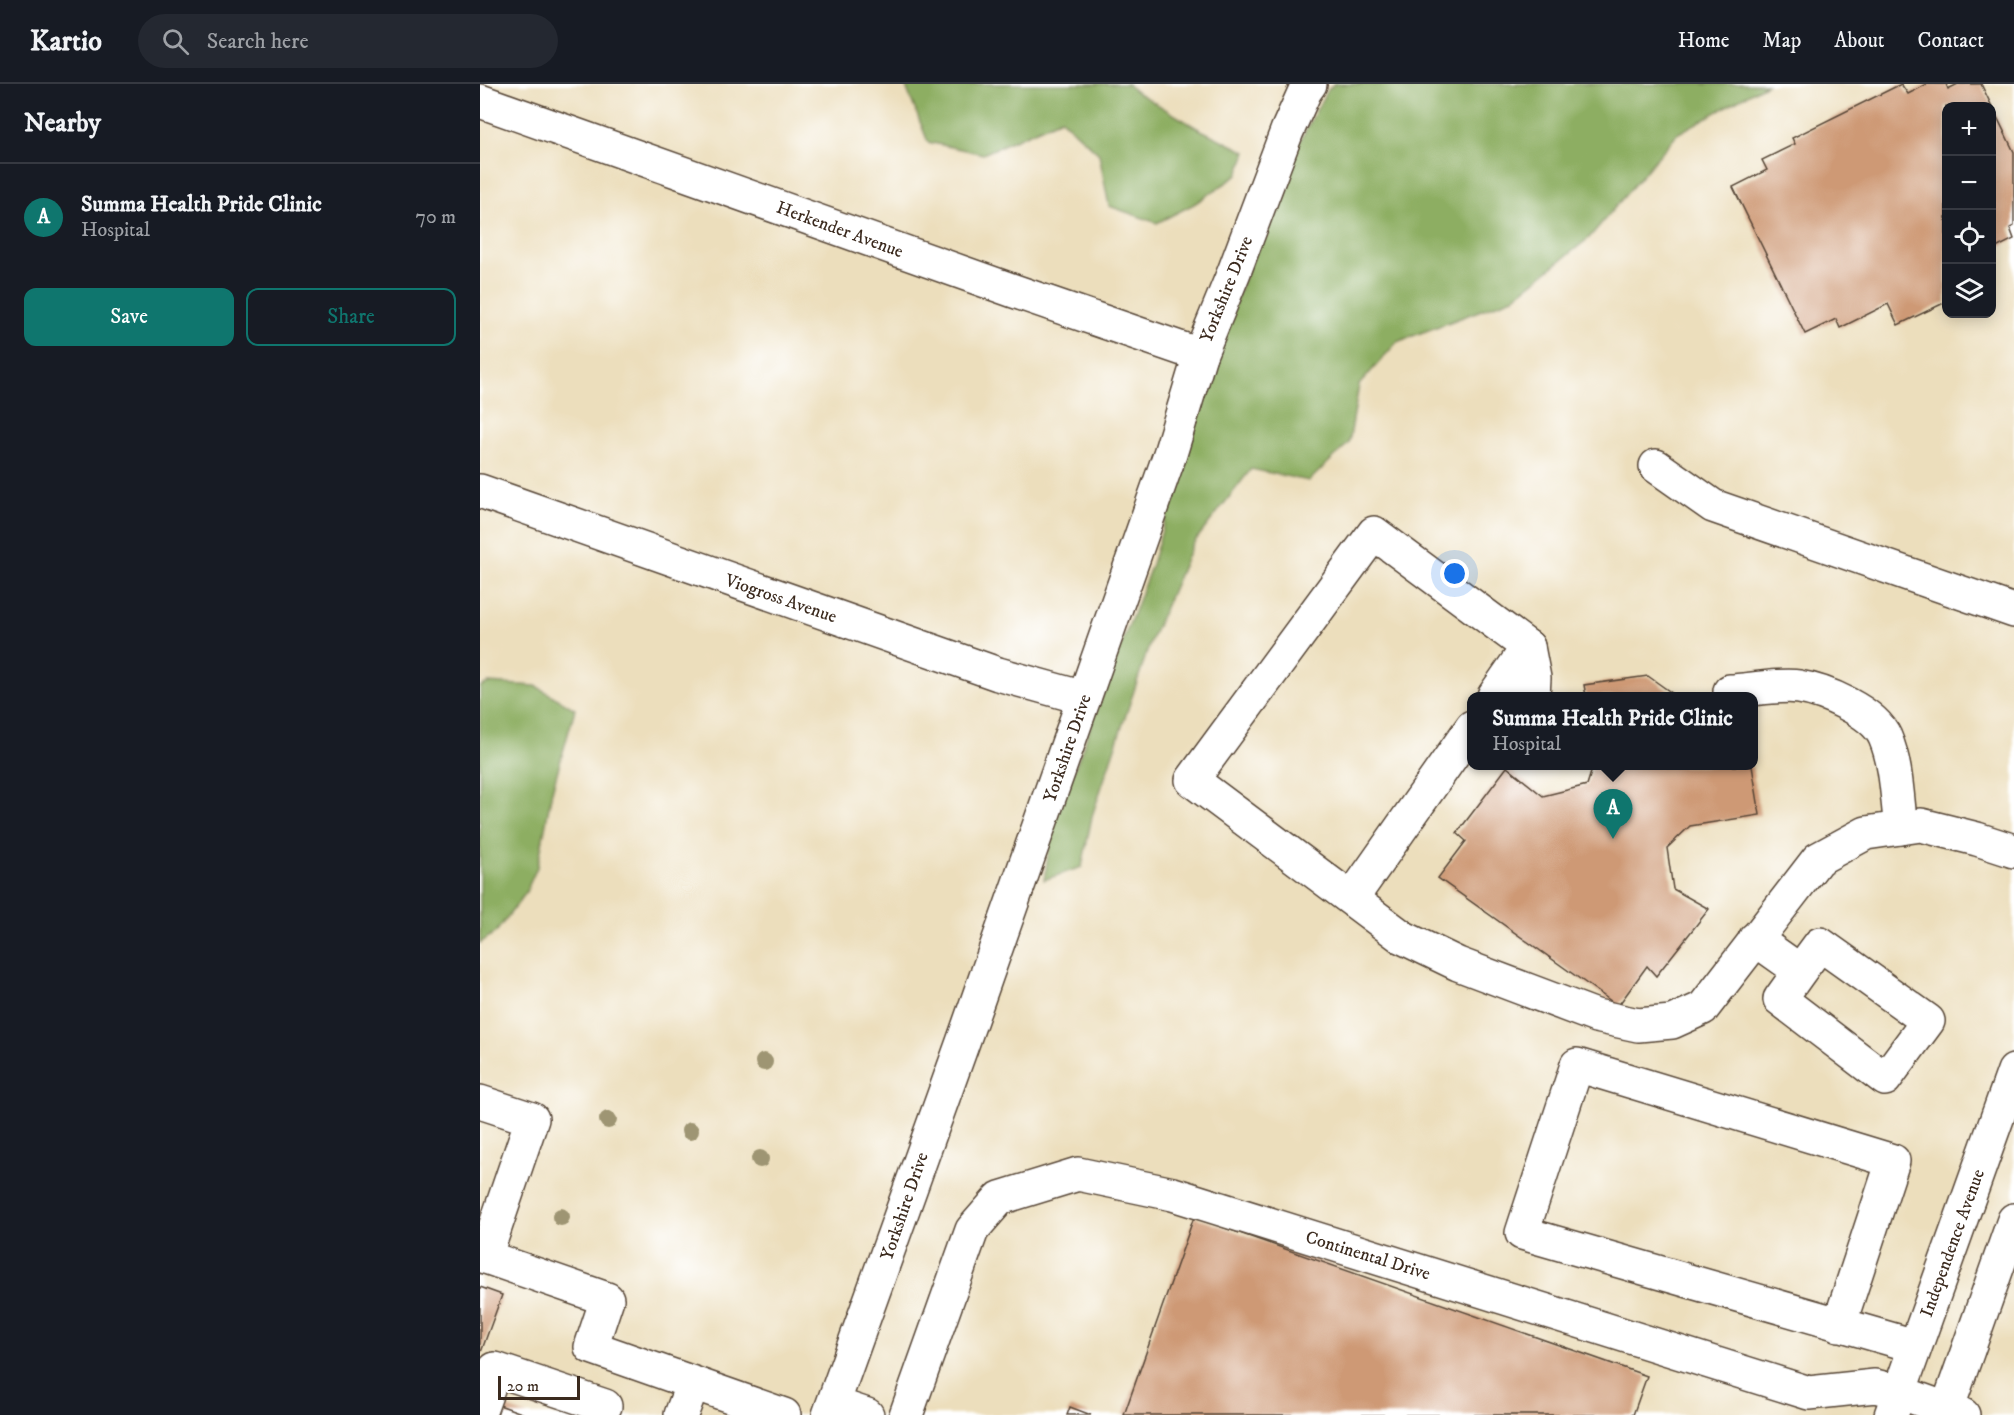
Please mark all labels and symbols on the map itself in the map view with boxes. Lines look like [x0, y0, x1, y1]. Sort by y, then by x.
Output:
street label: Herkender Avenue [773, 197, 906, 263]
street label: Yorkshire Drive [1196, 233, 1258, 346]
your location [1440, 559, 1469, 588]
street label: Viogross Avenue [721, 569, 839, 628]
street label: Yorkshire Drive [1039, 692, 1097, 805]
pin: A [1594, 790, 1632, 839]
street label: Yorkshire Drive [876, 1150, 934, 1263]
street label: Independence Avenue [1916, 1166, 1990, 1320]
street label: Continental Drive [1303, 1227, 1433, 1285]
scale bar [498, 1373, 580, 1400]

